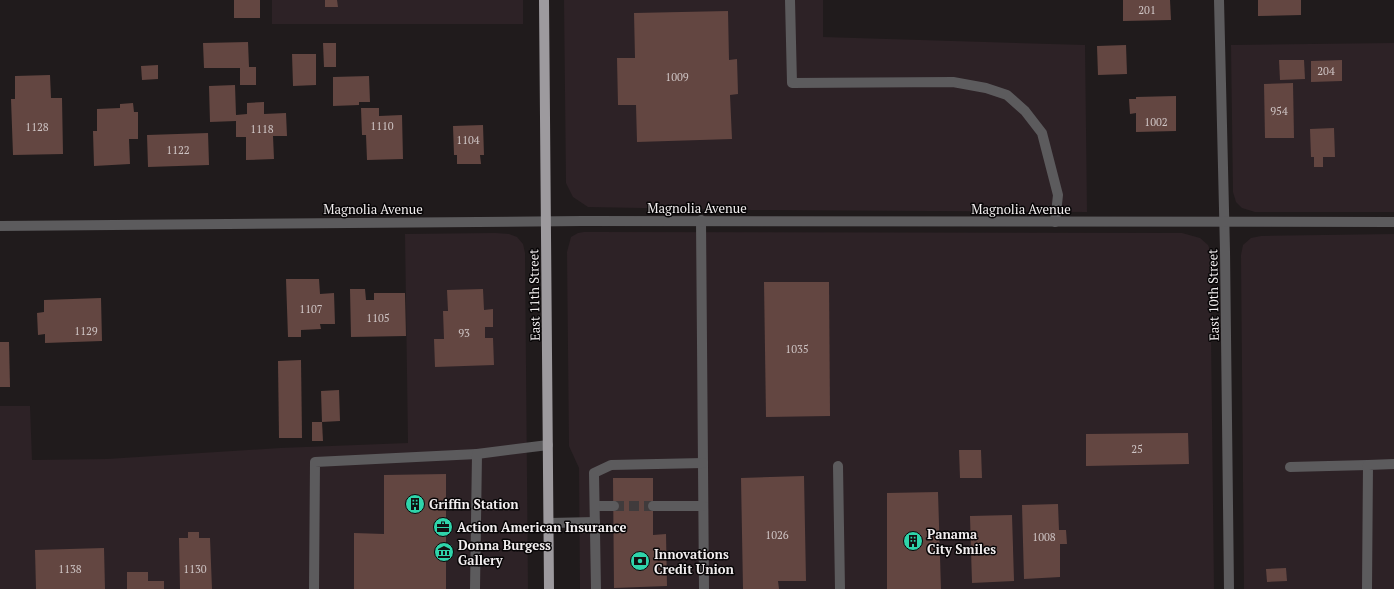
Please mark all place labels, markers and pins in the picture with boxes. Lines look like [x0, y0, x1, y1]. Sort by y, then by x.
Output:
building icon: Griffin Station [404, 493, 426, 515]
place label: Griffin Station [429, 495, 519, 513]
office icon: Action American Insurance [432, 516, 454, 538]
place label: Action American Insurance [457, 518, 626, 536]
place label: Panama City Smiles [927, 525, 996, 558]
building icon: Panama City Smiles [902, 530, 924, 552]
place label: Donna Burgess Gallery [458, 536, 551, 569]
museum icon: Donna Burgess Gallery [433, 541, 455, 563]
place label: Innovations Credit Union [654, 545, 735, 578]
bank icon: Innovations Credit Union [629, 550, 651, 572]

